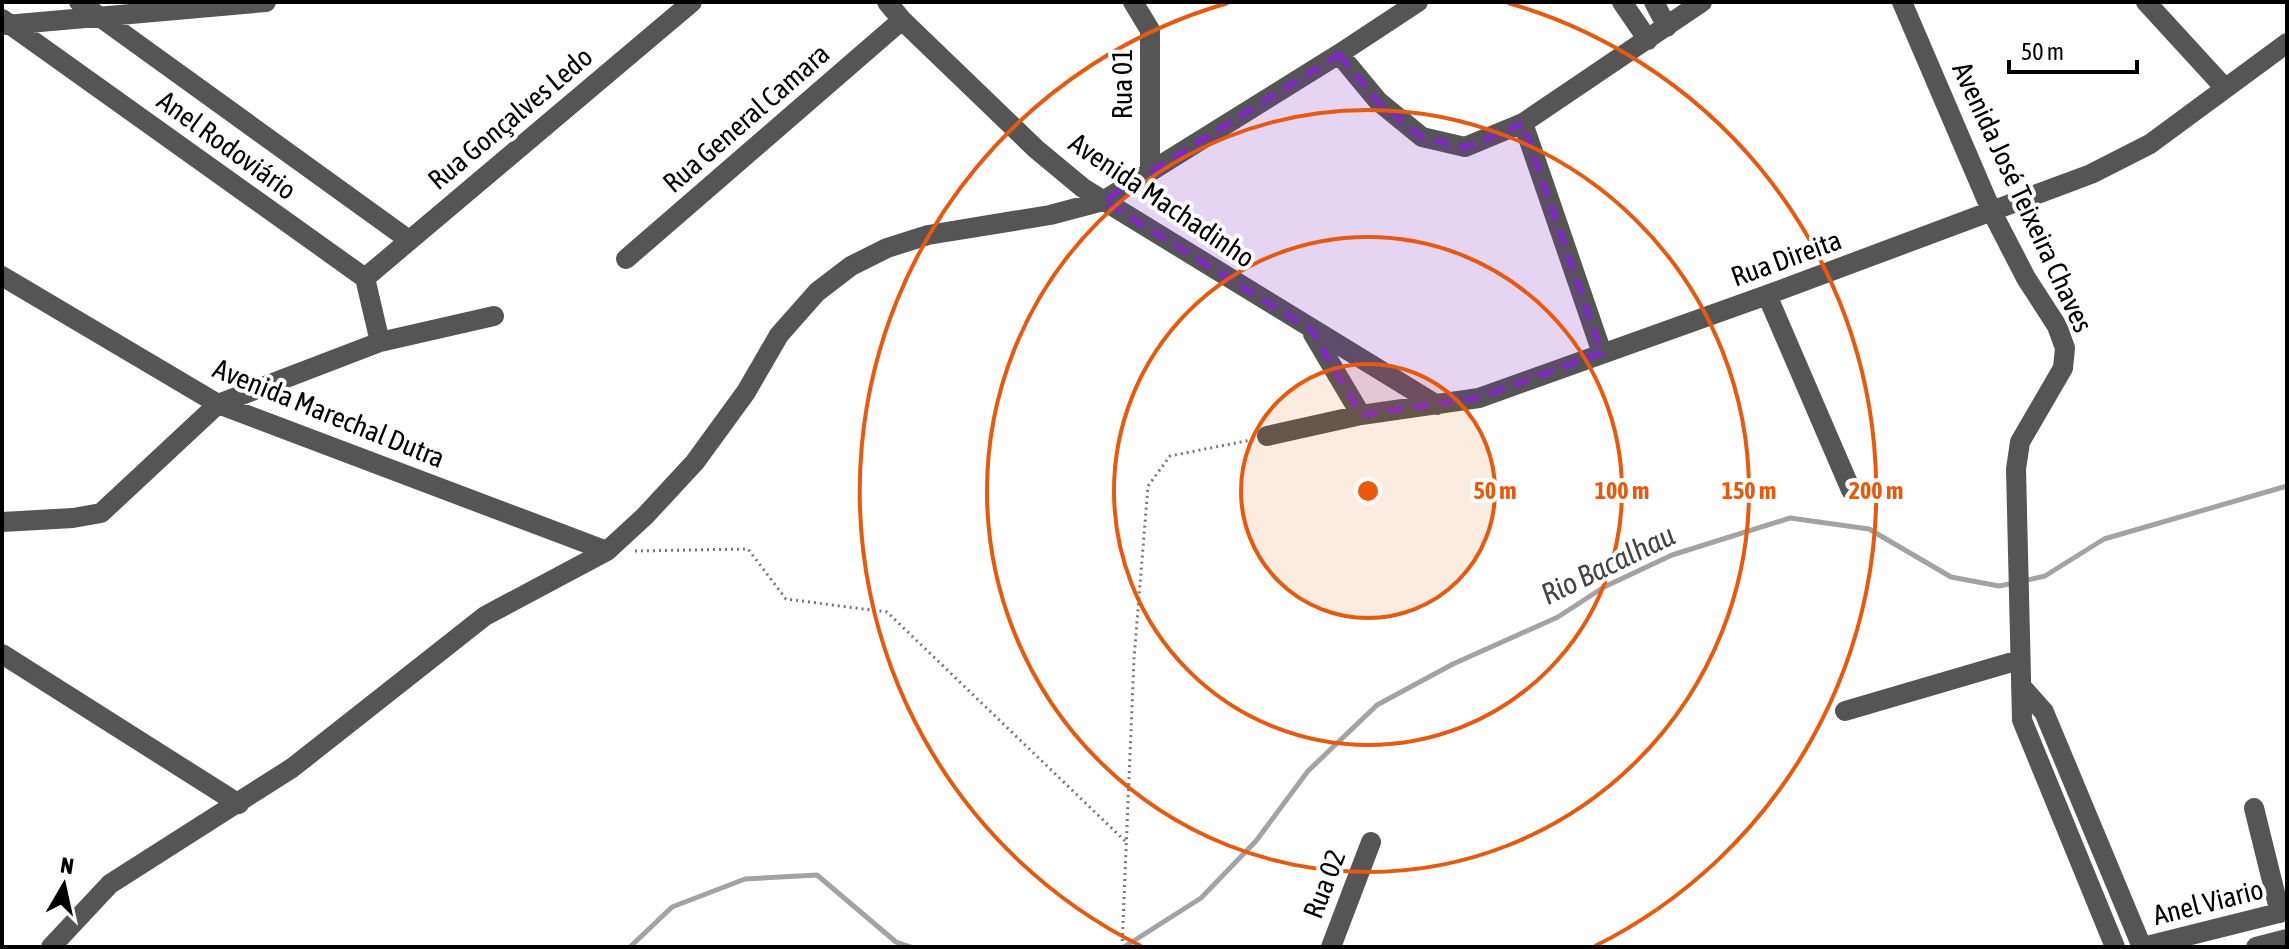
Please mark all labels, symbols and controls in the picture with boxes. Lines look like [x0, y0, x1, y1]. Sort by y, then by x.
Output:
scale bar [2009, 24, 2137, 74]
street label: Rua General Camara [656, 37, 836, 199]
text: 50 m [2021, 38, 2064, 65]
street label: Rua Gonçalves Ledo [422, 40, 598, 196]
street label: Rua 01 [1106, 49, 1138, 119]
street label: Avenida José Teixeira Chaves [1946, 57, 2100, 337]
street label: Anel Rodoviário [151, 84, 303, 206]
street label: Avenida Machadinho [1063, 126, 1261, 274]
street label: Rua Direita [1726, 223, 1846, 293]
street label: Avenida Marechal Dutra [209, 352, 449, 474]
centre of rings [1354, 477, 1382, 505]
text: 50 m [1473, 477, 1517, 504]
text: 100 m [1595, 477, 1649, 504]
text: 150 m [1722, 477, 1776, 504]
text: 200 m [1849, 477, 1903, 504]
water label: Rio Bacalhau [1535, 517, 1680, 611]
north arrow [24, 845, 104, 925]
street label: Rua 02 [1296, 845, 1352, 923]
text: N [59, 851, 76, 879]
street label: Anel Viario [2150, 873, 2266, 931]

